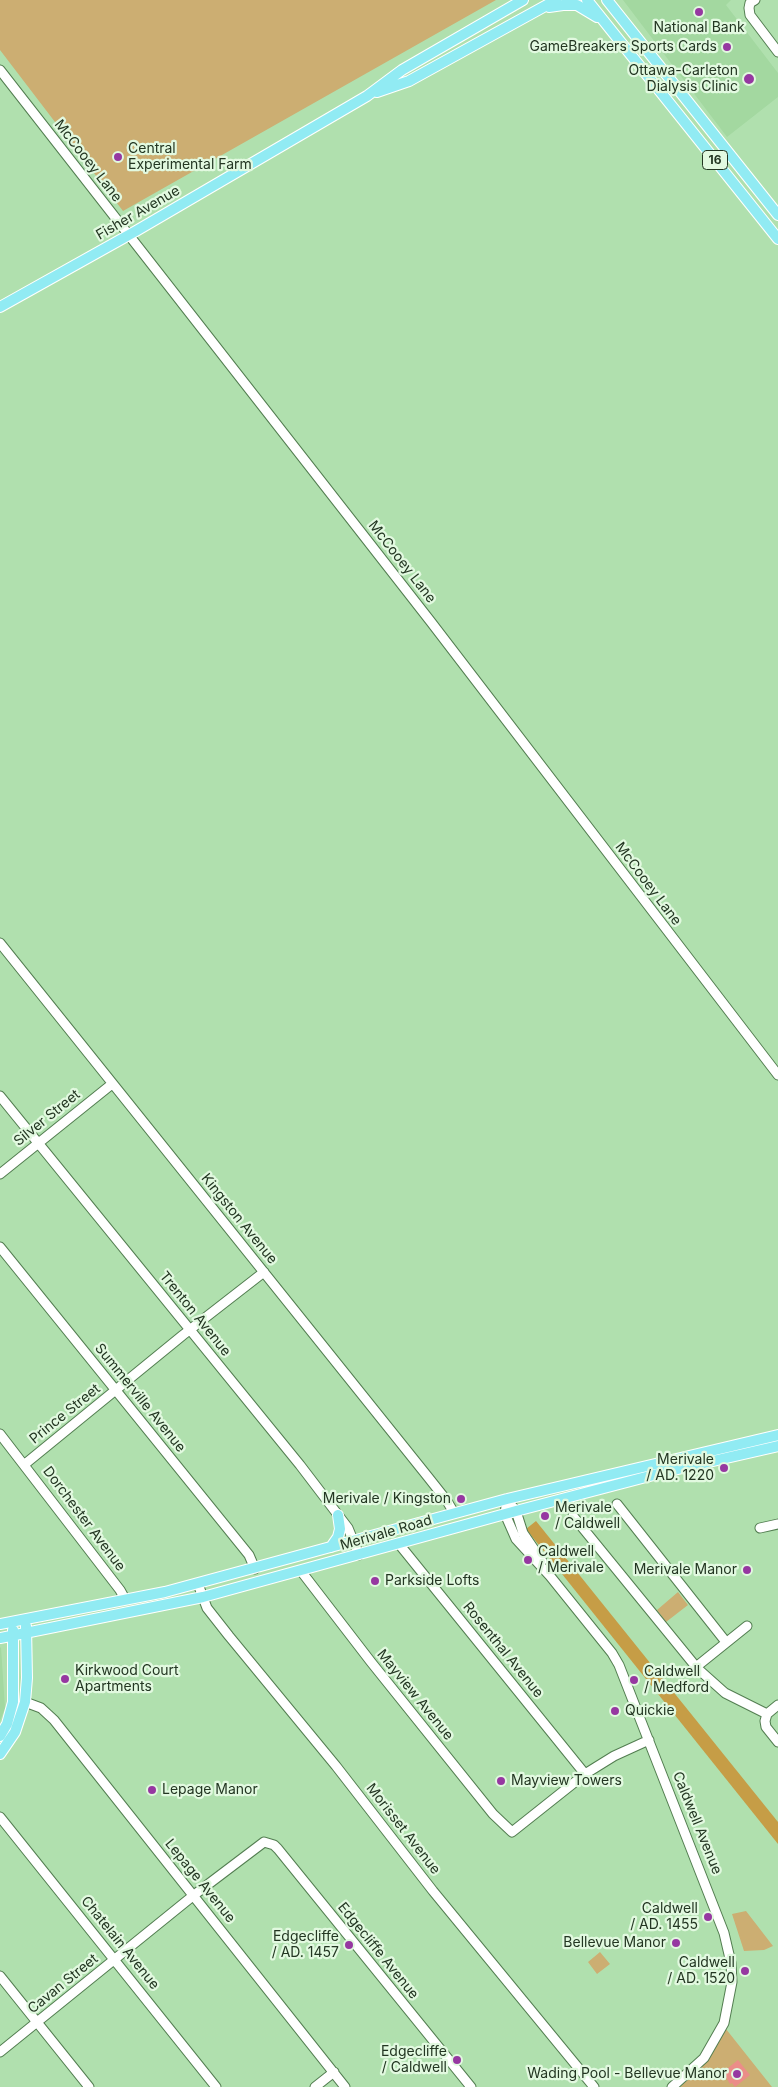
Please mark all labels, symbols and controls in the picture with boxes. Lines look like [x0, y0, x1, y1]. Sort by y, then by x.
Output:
marker: National Bank [693, 6, 705, 18]
place label: National Bank [653, 20, 745, 36]
place label: GameBreakers Sports Cards [529, 39, 717, 55]
marker: GameBreakers Sports Cards [721, 41, 733, 53]
place label: Ottawa-Carleton Dialysis Clinic [629, 63, 738, 95]
marker: Ottawa-Carleton Dialysis Clinic [742, 72, 756, 86]
street label: McCooey Lane [51, 117, 125, 205]
place label: Central Experimental Farm [128, 141, 252, 174]
road number: 16 [702, 150, 728, 170]
marker: Central Experimental Farm [112, 151, 124, 163]
street label: Fisher Avenue [93, 182, 183, 244]
street label: McCooey Lane [365, 518, 439, 606]
street label: McCooey Lane [611, 839, 685, 929]
street label: Silver Street [11, 1086, 83, 1150]
street label: Kingston Avenue [197, 1170, 281, 1268]
street label: Trenton Avenue [156, 1268, 234, 1360]
street label: Summerville Avenue [91, 1340, 189, 1456]
street label: Prince Street [26, 1381, 104, 1447]
place label: Merivale / AD. 1220 [646, 1452, 714, 1484]
marker: Merivale / AD. 1220 [718, 1462, 730, 1474]
street label: Dorchester Avenue [39, 1463, 129, 1575]
place label: Merivale / Kingston [323, 1491, 451, 1507]
marker: Merivale / Kingston [455, 1493, 467, 1505]
place label: Merivale / Caldwell [555, 1500, 620, 1532]
marker: Merivale / Caldwell [539, 1510, 551, 1522]
street label: Merivale Road [338, 1512, 434, 1554]
place label: Caldwell / Merivale [538, 1544, 604, 1576]
marker: Caldwell / Merivale [522, 1554, 534, 1566]
place label: Merivale Manor [634, 1562, 737, 1578]
marker: Merivale Manor [741, 1564, 753, 1576]
place label: Parkside Lofts [385, 1573, 479, 1589]
marker: Parkside Lofts [369, 1575, 381, 1587]
street label: Rosenthal Avenue [459, 1599, 547, 1701]
street label: Mayview Avenue [373, 1646, 457, 1744]
place label: Kirkwood Court Apartments [75, 1663, 179, 1695]
place label: Caldwell / Medford [644, 1664, 709, 1696]
marker: Kirkwood Court Apartments [59, 1673, 71, 1685]
marker: Caldwell / Medford [628, 1674, 640, 1686]
place label: Quickie [625, 1703, 675, 1719]
marker: Quickie [609, 1705, 621, 1717]
street label: Caldwell Avenue [669, 1769, 725, 1877]
place label: Mayview Towers [511, 1773, 622, 1789]
marker: Mayview Towers [495, 1775, 507, 1787]
street label: Morisset Avenue [362, 1780, 444, 1878]
place label: Lepage Manor [162, 1782, 258, 1798]
marker: Lepage Manor [146, 1784, 158, 1796]
street label: Lepage Avenue [161, 1836, 239, 1926]
street label: Chatelain Avenue [77, 1893, 163, 1993]
street label: Edgecliffe Avenue [334, 1899, 422, 2003]
place label: Caldwell / AD. 1455 [630, 1901, 698, 1934]
marker: Caldwell / AD. 1455 [702, 1911, 714, 1923]
place label: Edgecliffe / AD. 1457 [272, 1929, 339, 1961]
place label: Bellevue Manor [563, 1935, 666, 1951]
marker: Bellevue Manor [670, 1937, 682, 1949]
marker: Edgecliffe / AD. 1457 [343, 1939, 355, 1951]
street label: Cavan Street [25, 1951, 101, 2017]
place label: Caldwell / AD. 1520 [667, 1955, 735, 1988]
marker: Caldwell / AD. 1520 [739, 1965, 751, 1977]
place label: Edgecliffe / Caldwell [381, 2044, 447, 2076]
marker: Edgecliffe / Caldwell [451, 2054, 463, 2066]
place label: Wading Pool - Bellevue Manor [527, 2066, 727, 2082]
marker: Wading Pool - Bellevue Manor [731, 2068, 743, 2080]

